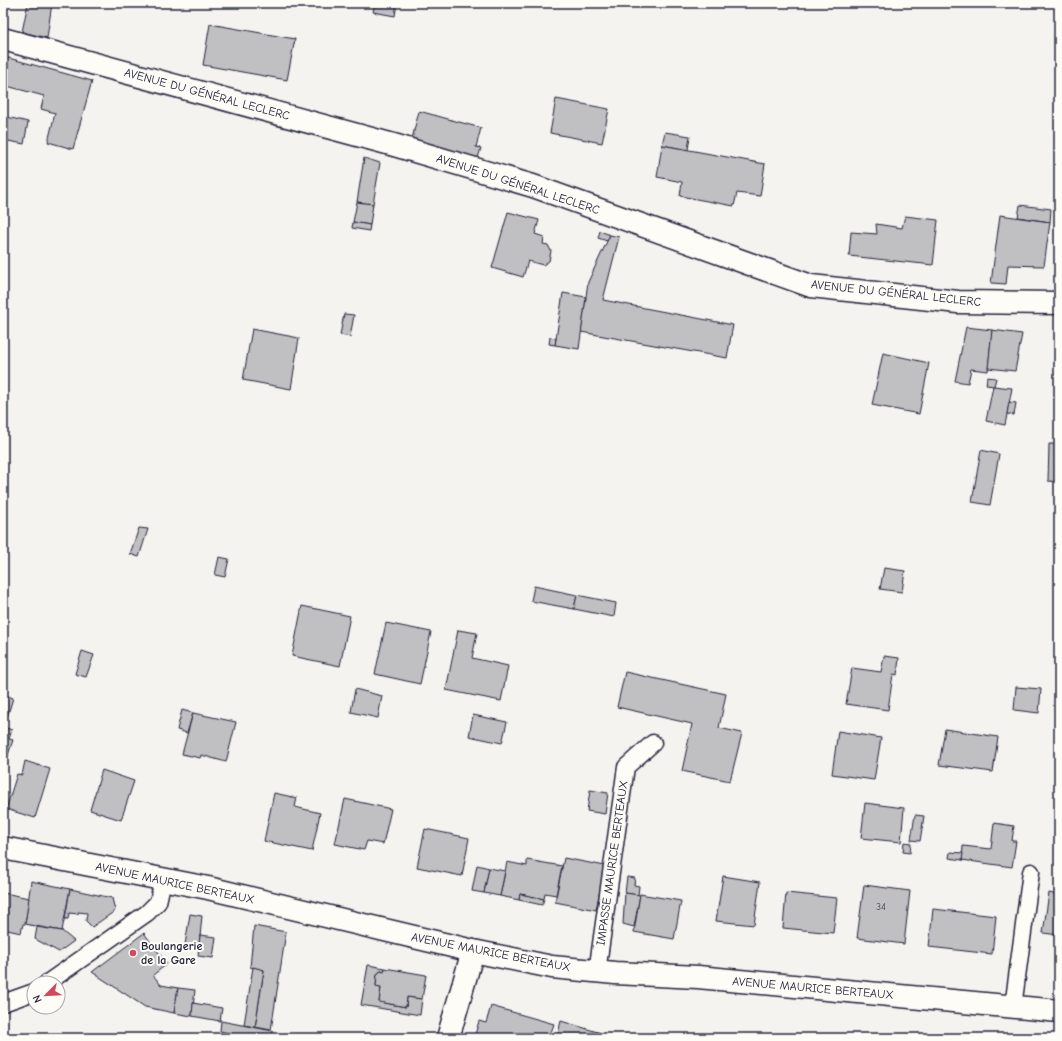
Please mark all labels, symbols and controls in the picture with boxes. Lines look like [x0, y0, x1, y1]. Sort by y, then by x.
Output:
street label: AVENUE DU GÉNÉRAL LECLERC [123, 65, 291, 123]
street label: AVENUE DU GÉNÉRAL LECLERC [435, 151, 601, 217]
street label: AVENUE DU GÉNÉRAL LECLERC [810, 277, 982, 309]
street label: IMPASSE MAURICE BERTEAUX [593, 779, 631, 947]
street label: AVENUE MAURICE BERTEAUX [94, 859, 256, 907]
house number: 34 [876, 901, 886, 913]
street label: AVENUE MAURICE BERTEAUX [410, 930, 572, 974]
place label: Boulangerie de la Gare [141, 939, 202, 967]
marker: Boulangerie de la Gare [128, 948, 138, 958]
street label: AVENUE MAURICE BERTEAUX [732, 974, 894, 1002]
north arrow [26, 975, 66, 1015]
text: N [30, 993, 45, 1005]

